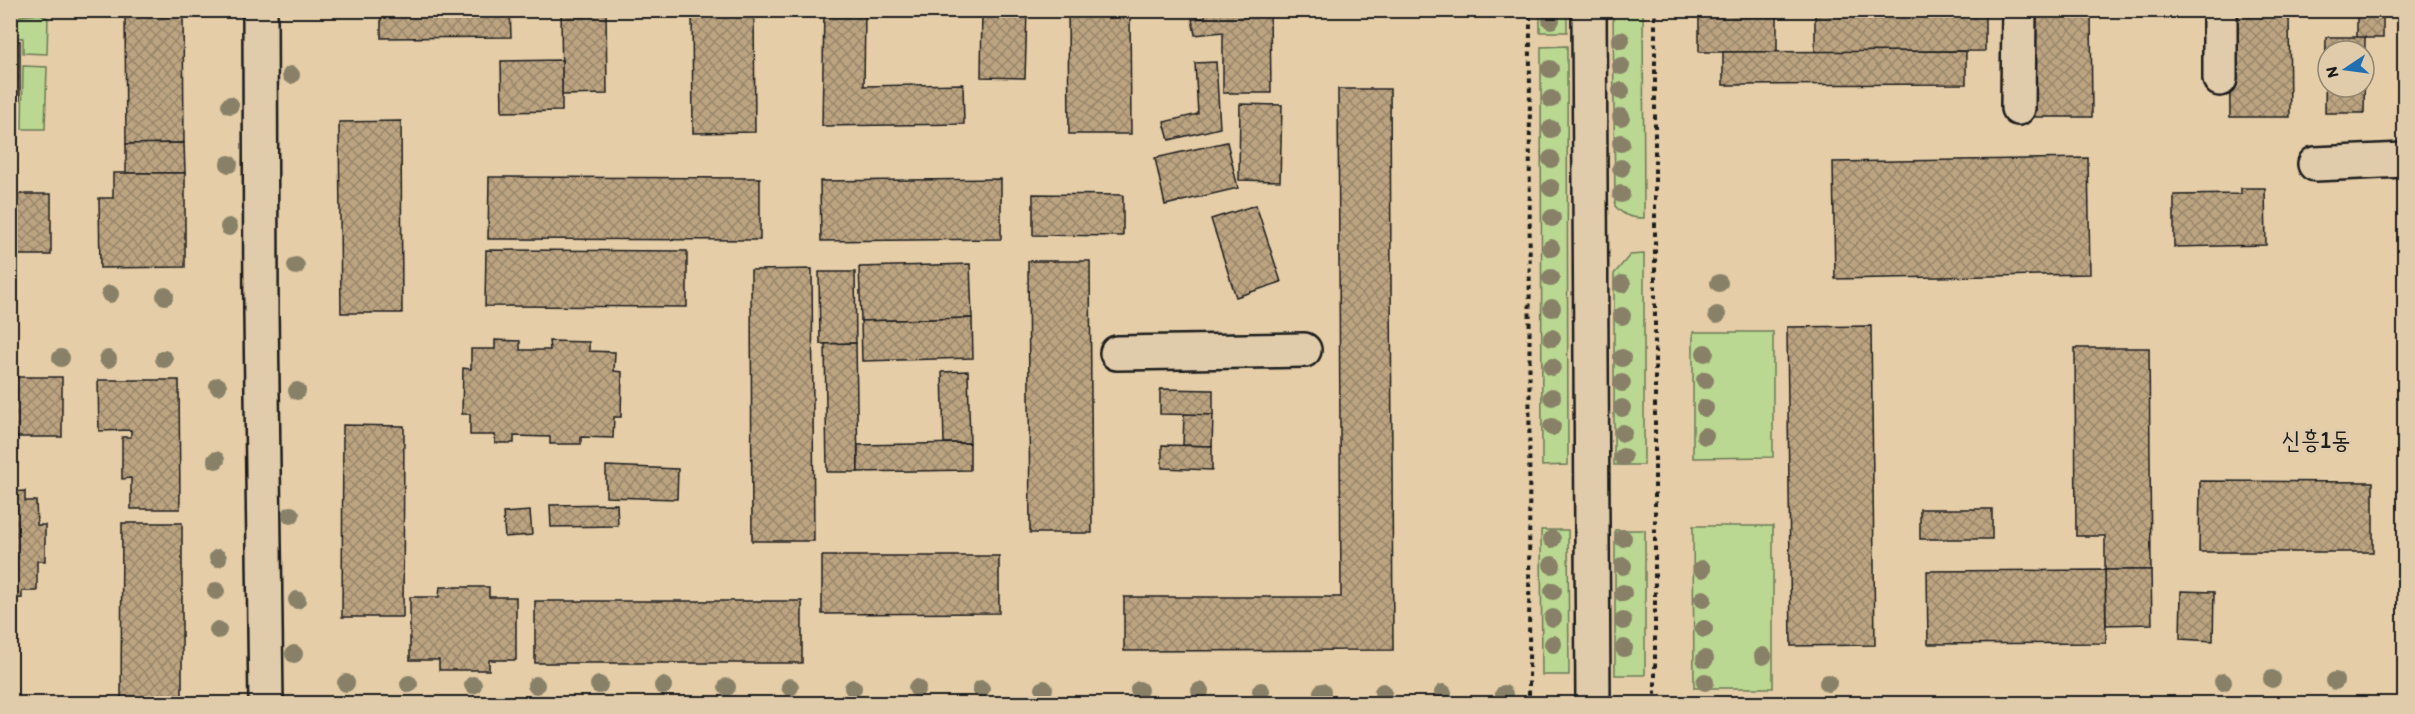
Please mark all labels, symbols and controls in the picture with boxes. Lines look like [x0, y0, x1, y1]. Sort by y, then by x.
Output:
north arrow [2316, 39, 2376, 99]
text: N [2321, 65, 2342, 80]
district label: 신흥1동 [2281, 425, 2351, 454]

